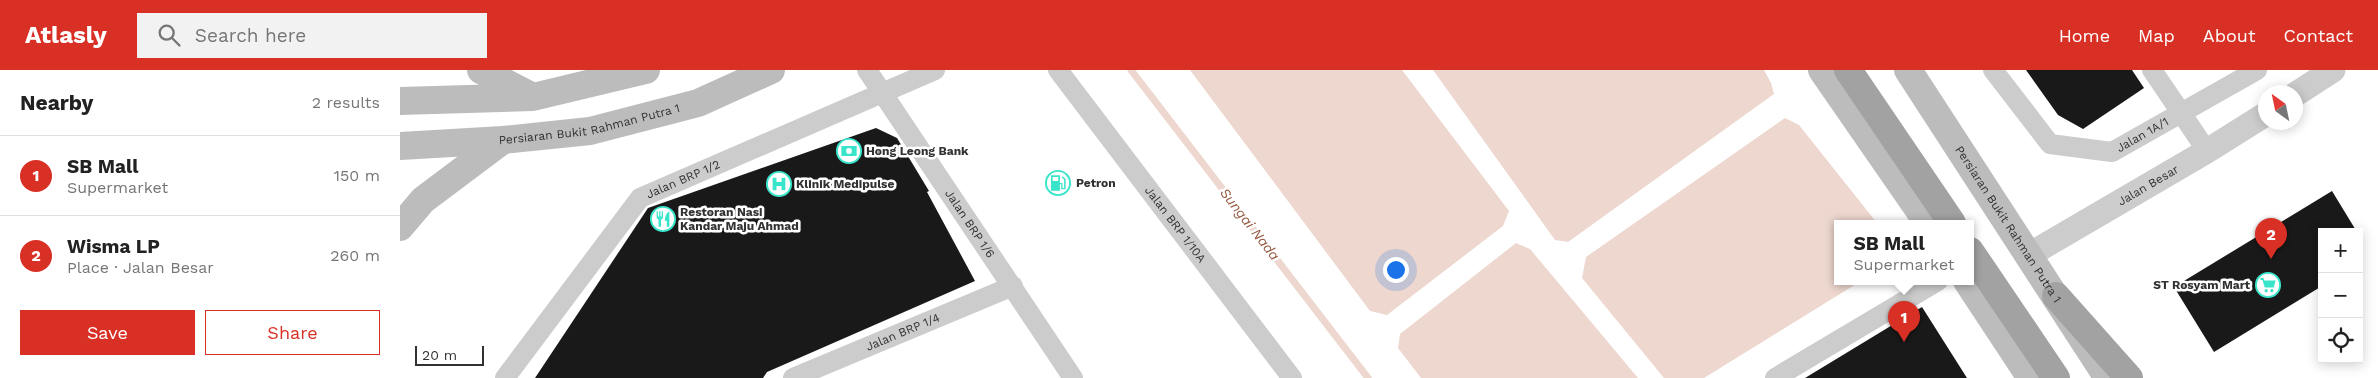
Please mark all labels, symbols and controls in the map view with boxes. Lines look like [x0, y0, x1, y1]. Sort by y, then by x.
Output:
search box [137, 13, 487, 58]
text: Atlasly [25, 21, 107, 49]
icon: search [155, 21, 183, 49]
text: Search here [195, 24, 306, 47]
text: Home [2059, 25, 2110, 46]
text: Map [2138, 25, 2175, 46]
text: About [2203, 25, 2255, 46]
text: Contact [2283, 25, 2353, 46]
north arrow [2258, 85, 2303, 130]
text: Nearby [20, 90, 93, 115]
text: 2 results [312, 93, 380, 112]
street label: Persiaran Bukit Rahman Putra 1 [498, 101, 681, 147]
street label: Jalan 1A/1 [2114, 114, 2171, 155]
bank icon: Hong Leong Bank [836, 138, 862, 164]
street label: Persiaran Bukit Rahman Putra 1 [1952, 143, 2064, 305]
place label: Hong Leong Bank [866, 144, 969, 158]
text: SB Mall [67, 155, 138, 178]
street label: Jalan BRP 1/2 [644, 157, 722, 201]
street label: Jalan Besar [2115, 162, 2181, 209]
text: 1 [33, 166, 39, 185]
text: 150 m [334, 166, 380, 185]
fuel station icon: Petron [1045, 170, 1071, 196]
hospital icon: Klinik Medipulse [766, 171, 792, 197]
place label: Petron [1076, 176, 1116, 190]
place label: Klinik Medipulse [796, 177, 894, 191]
text: Supermarket [67, 178, 168, 197]
street label: Jalan BRP 1/10A [1142, 184, 1209, 265]
water label: Sungai Nada [1217, 185, 1283, 263]
street label: Jalan BRP 1/6 [942, 187, 998, 261]
place label: Restoran Nasi Kandar Maju Ahmad [680, 205, 799, 233]
restaurant icon: Restoran Nasi Kandar Maju Ahmad [650, 206, 676, 232]
pin: 2 [2255, 218, 2287, 259]
popup [1834, 220, 1974, 285]
map controls [2318, 228, 2363, 363]
button: + [2318, 228, 2363, 273]
text: SB Mall [1853, 232, 1925, 255]
text: Wisma LP [67, 235, 160, 258]
text: 2 [31, 246, 41, 265]
text: 260 m [330, 246, 380, 265]
text: Supermarket [1853, 255, 1955, 274]
your location [1383, 257, 1409, 283]
text: Place · Jalan Besar [67, 258, 214, 277]
supermarket icon: ST Rosyam Mart [2255, 272, 2281, 298]
button: − [2318, 273, 2363, 318]
place label: ST Rosyam Mart [2153, 278, 2251, 292]
pin: 1 [1888, 301, 1920, 342]
button: Save [20, 310, 195, 355]
button: Share [205, 310, 380, 355]
street label: Jalan BRP 1/4 [864, 310, 942, 354]
button: locate [2318, 318, 2363, 363]
scale bar [415, 343, 484, 366]
text: 20 m [422, 347, 457, 363]

